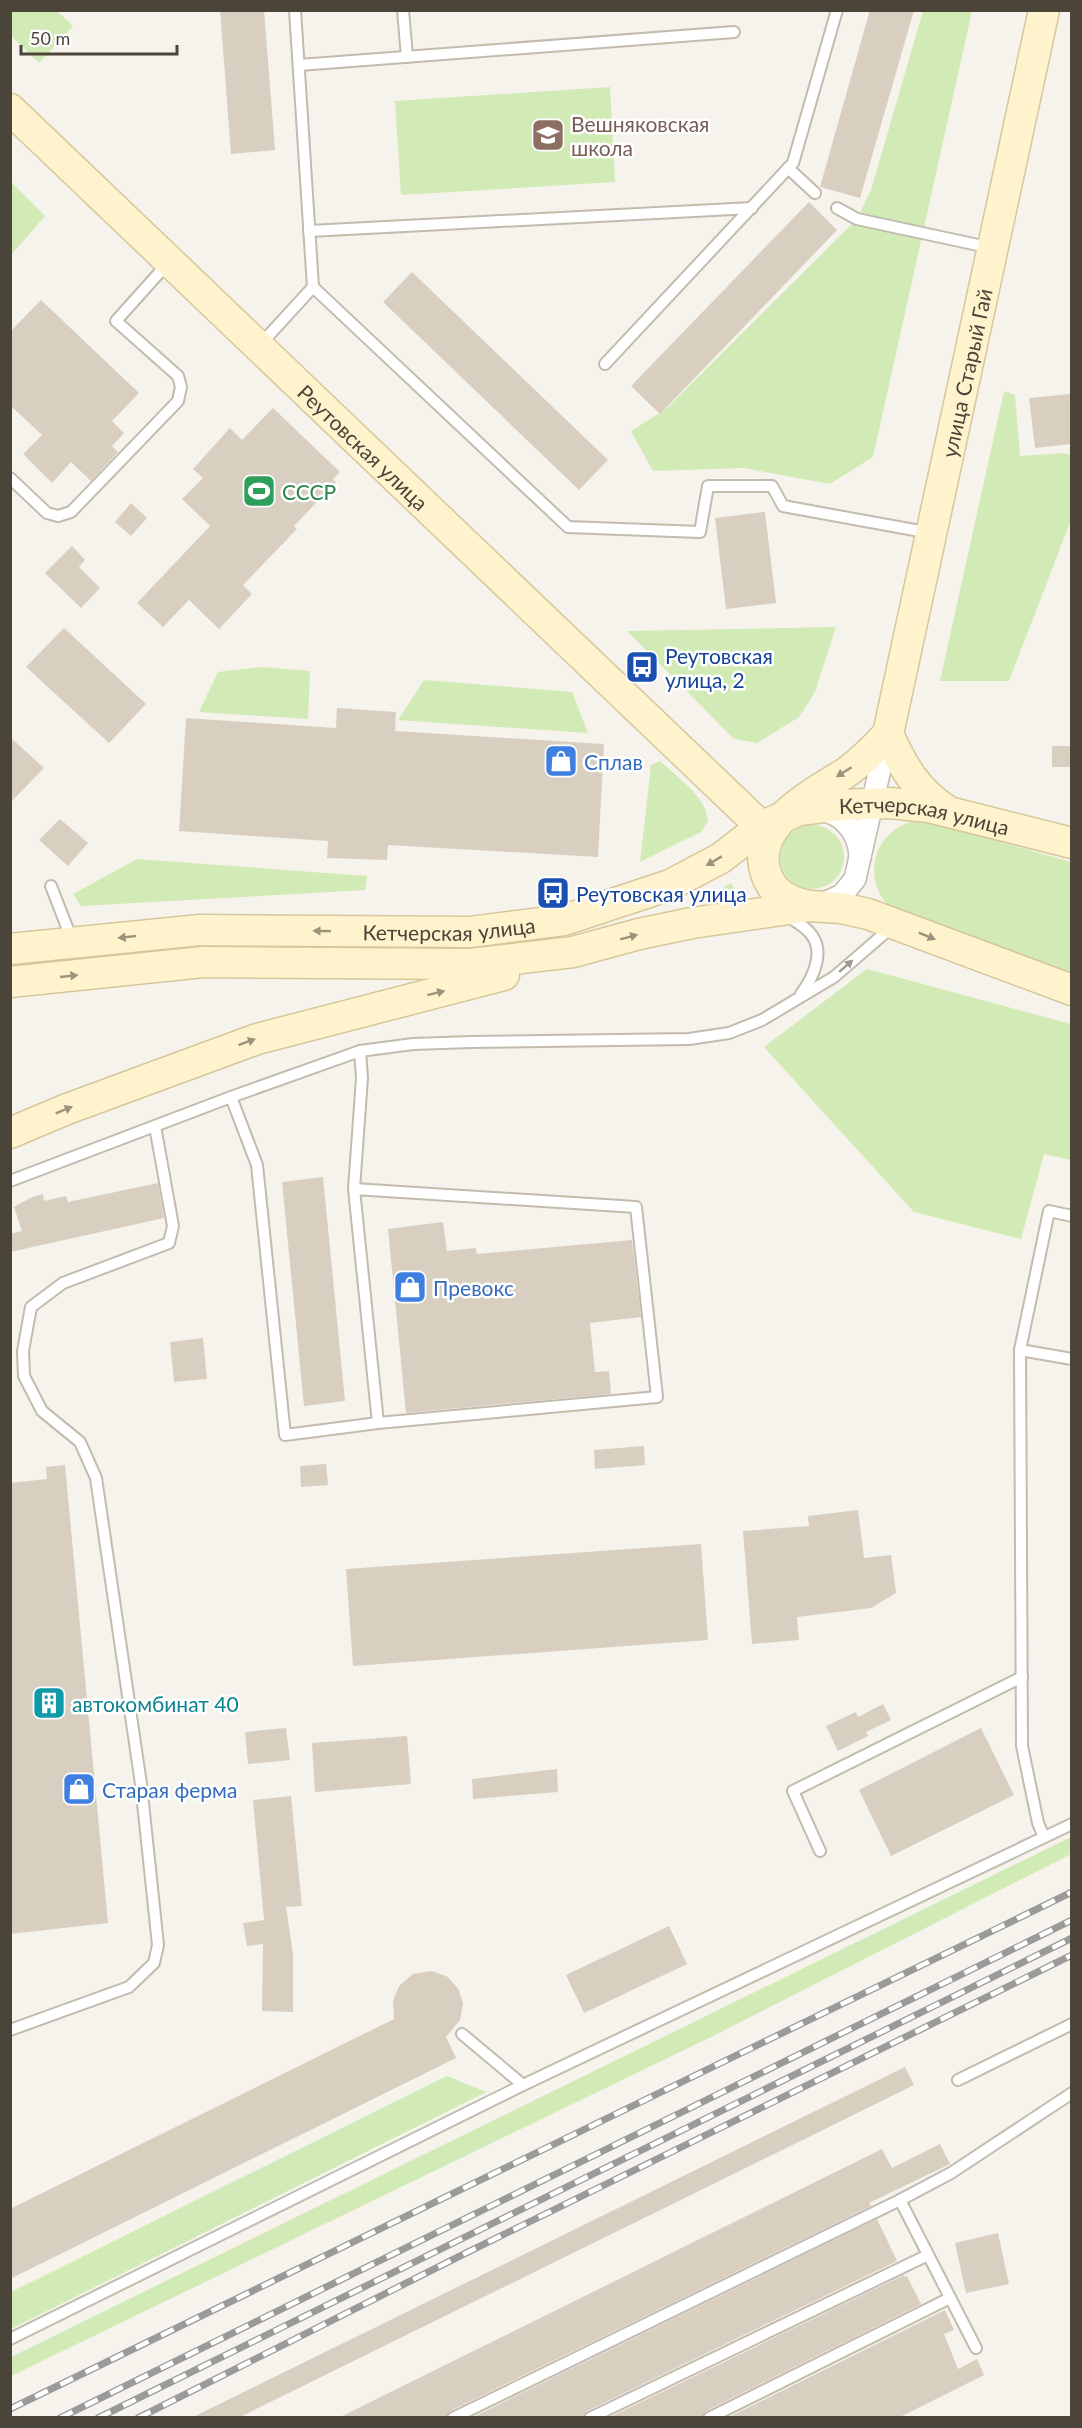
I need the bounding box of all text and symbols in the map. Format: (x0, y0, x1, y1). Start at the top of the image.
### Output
scale bar (21, 18, 177, 56)
text: 50 m (30, 27, 70, 49)
place label: Вешняковская школа (571, 111, 709, 160)
school or university icon: Вешняковская школа (530, 117, 566, 153)
street label: улица Старый Гай (935, 286, 996, 460)
street label: Реутовская улица (293, 379, 434, 515)
sports icon: СССР (241, 473, 277, 509)
place label: СССР (282, 479, 336, 504)
place label: Реутовская улица, 2 (665, 643, 773, 692)
bus stop icon: Реутовская улица, 2 (624, 649, 660, 685)
shop icon: Сплав (543, 743, 579, 779)
place label: Сплав (584, 749, 643, 774)
one-way arrow (836, 767, 852, 778)
street label: Кетчерская улица (838, 790, 1012, 839)
one-way arrow (706, 856, 722, 867)
bus stop icon: Реутовская улица (535, 875, 571, 911)
place label: Реутовская улица (576, 881, 747, 906)
street label: Кетчерская улица (362, 911, 537, 945)
one-way arrow (312, 926, 331, 936)
one-way arrow (620, 931, 638, 941)
one-way arrow (118, 932, 137, 942)
one-way arrow (918, 932, 936, 941)
one-way arrow (838, 960, 854, 973)
one-way arrow (59, 971, 78, 981)
one-way arrow (426, 987, 445, 997)
one-way arrow (238, 1037, 256, 1047)
one-way arrow (56, 1105, 74, 1115)
shop icon: Превокс (392, 1269, 428, 1305)
place label: Превокс (433, 1275, 514, 1300)
building icon: автокомбинат 40 (31, 1685, 67, 1721)
place label: автокомбинат 40 (72, 1691, 239, 1716)
shop icon: Старая ферма (61, 1771, 97, 1807)
place label: Старая ферма (102, 1777, 237, 1802)

